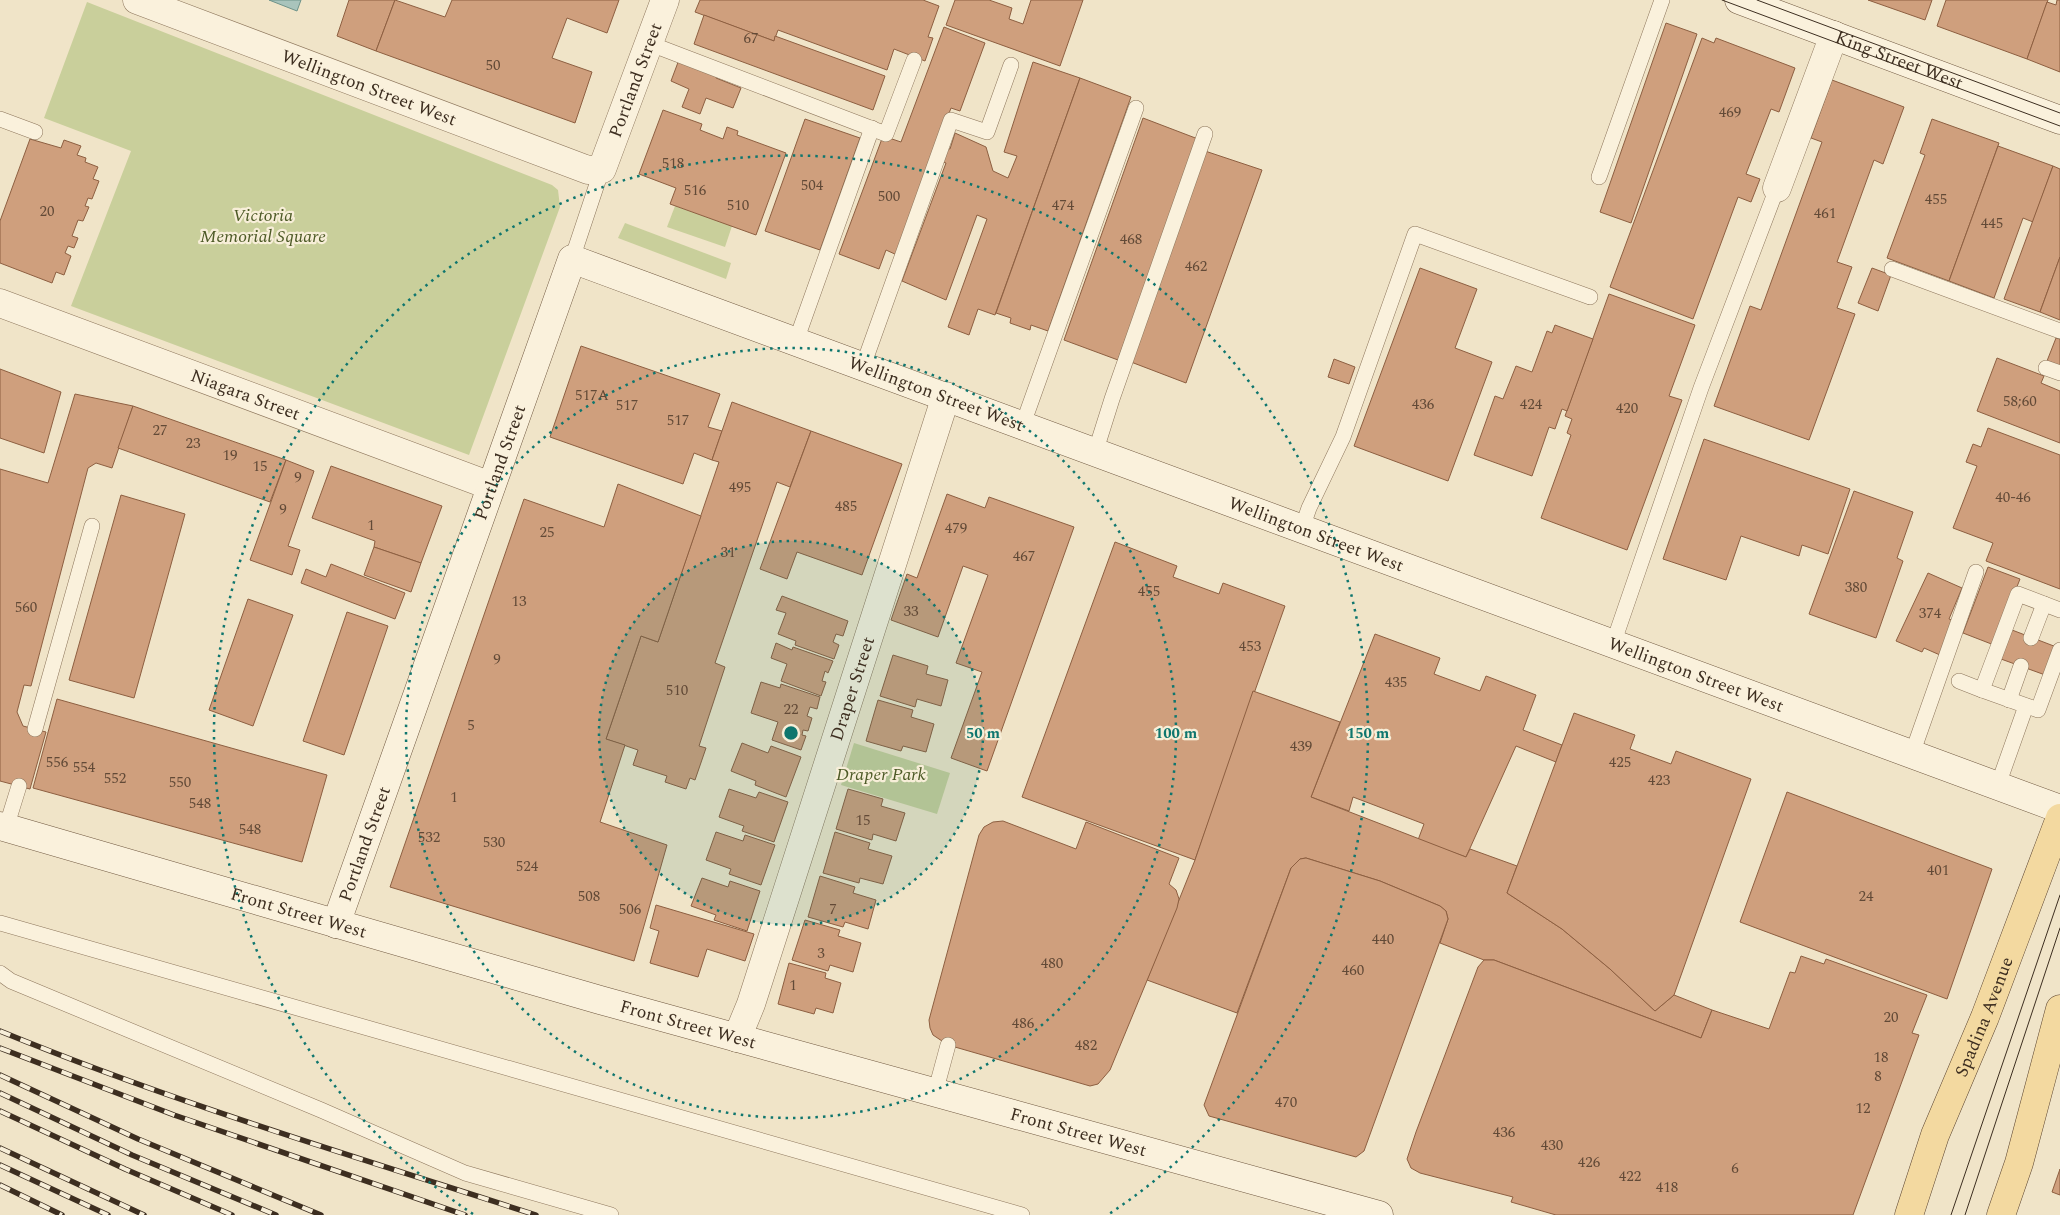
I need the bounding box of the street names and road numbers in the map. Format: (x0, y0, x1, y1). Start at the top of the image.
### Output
street label: Portland Street (601, 19, 669, 141)
street label: King Street West (1831, 24, 1967, 96)
street label: Wellington Street West (278, 42, 461, 133)
street label: Wellington Street West (845, 349, 1028, 438)
street label: Niagara Street (187, 362, 304, 427)
street label: Portland Street (467, 401, 533, 524)
street label: Wellington Street West (1225, 489, 1408, 579)
street label: Wellington Street West (1604, 630, 1788, 719)
street label: Draper Street (823, 633, 882, 744)
street label: Portland Street (332, 782, 397, 905)
street label: Front Street West (227, 880, 370, 945)
street label: Spadina Avenue (1948, 953, 2020, 1081)
street label: Front Street West (617, 993, 759, 1056)
street label: Front Street West (1007, 1100, 1150, 1164)

